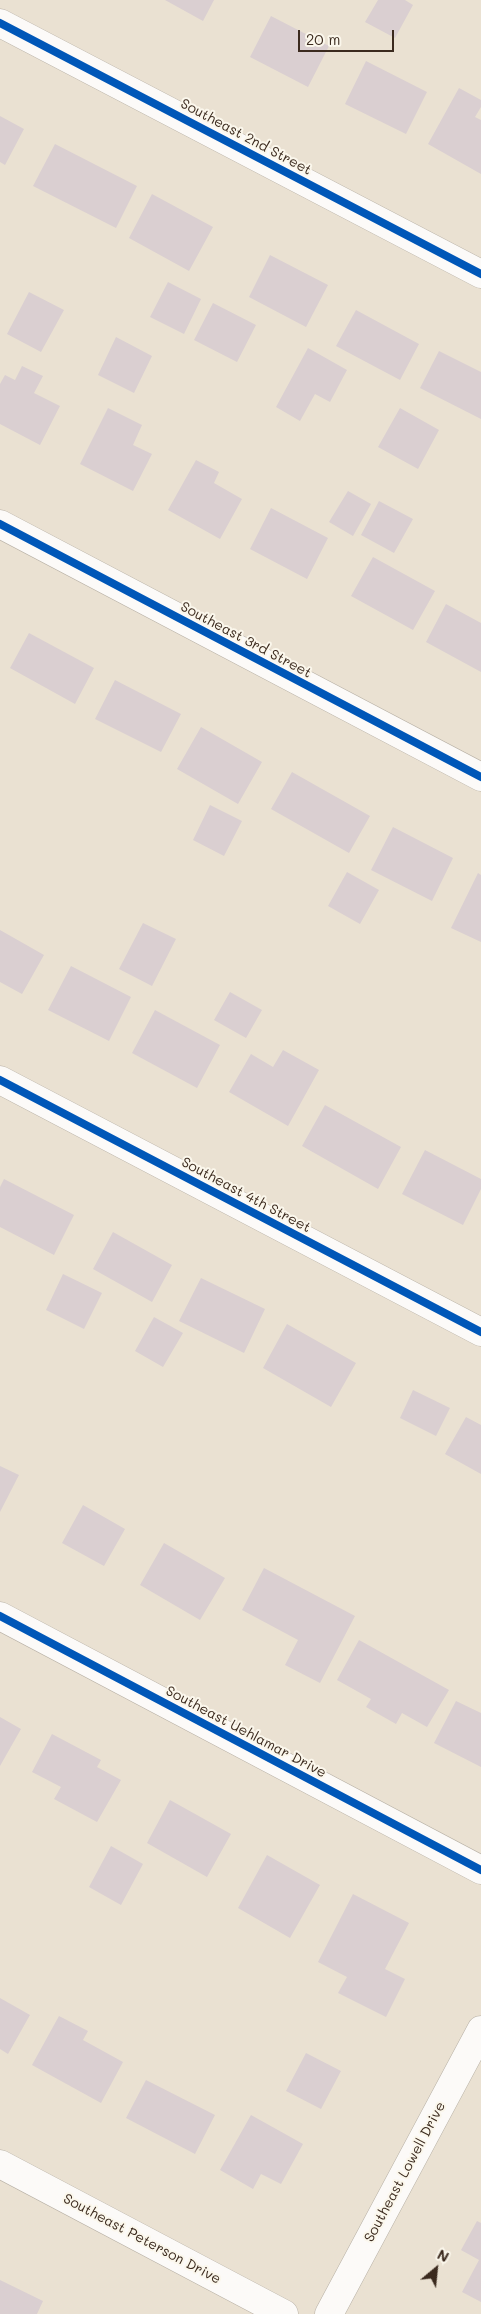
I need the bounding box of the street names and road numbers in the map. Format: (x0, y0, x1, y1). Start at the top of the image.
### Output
street label: Southeast 2nd Street (178, 95, 314, 179)
street label: Southeast 3rd Street (178, 598, 314, 682)
street label: Southeast 4th Street (178, 1154, 314, 1236)
street label: Southeast Uehlamar Drive (163, 1683, 329, 1781)
street label: Southeast Lowell Drive (361, 2099, 449, 2245)
street label: Southeast Peterson Drive (60, 2190, 224, 2288)

